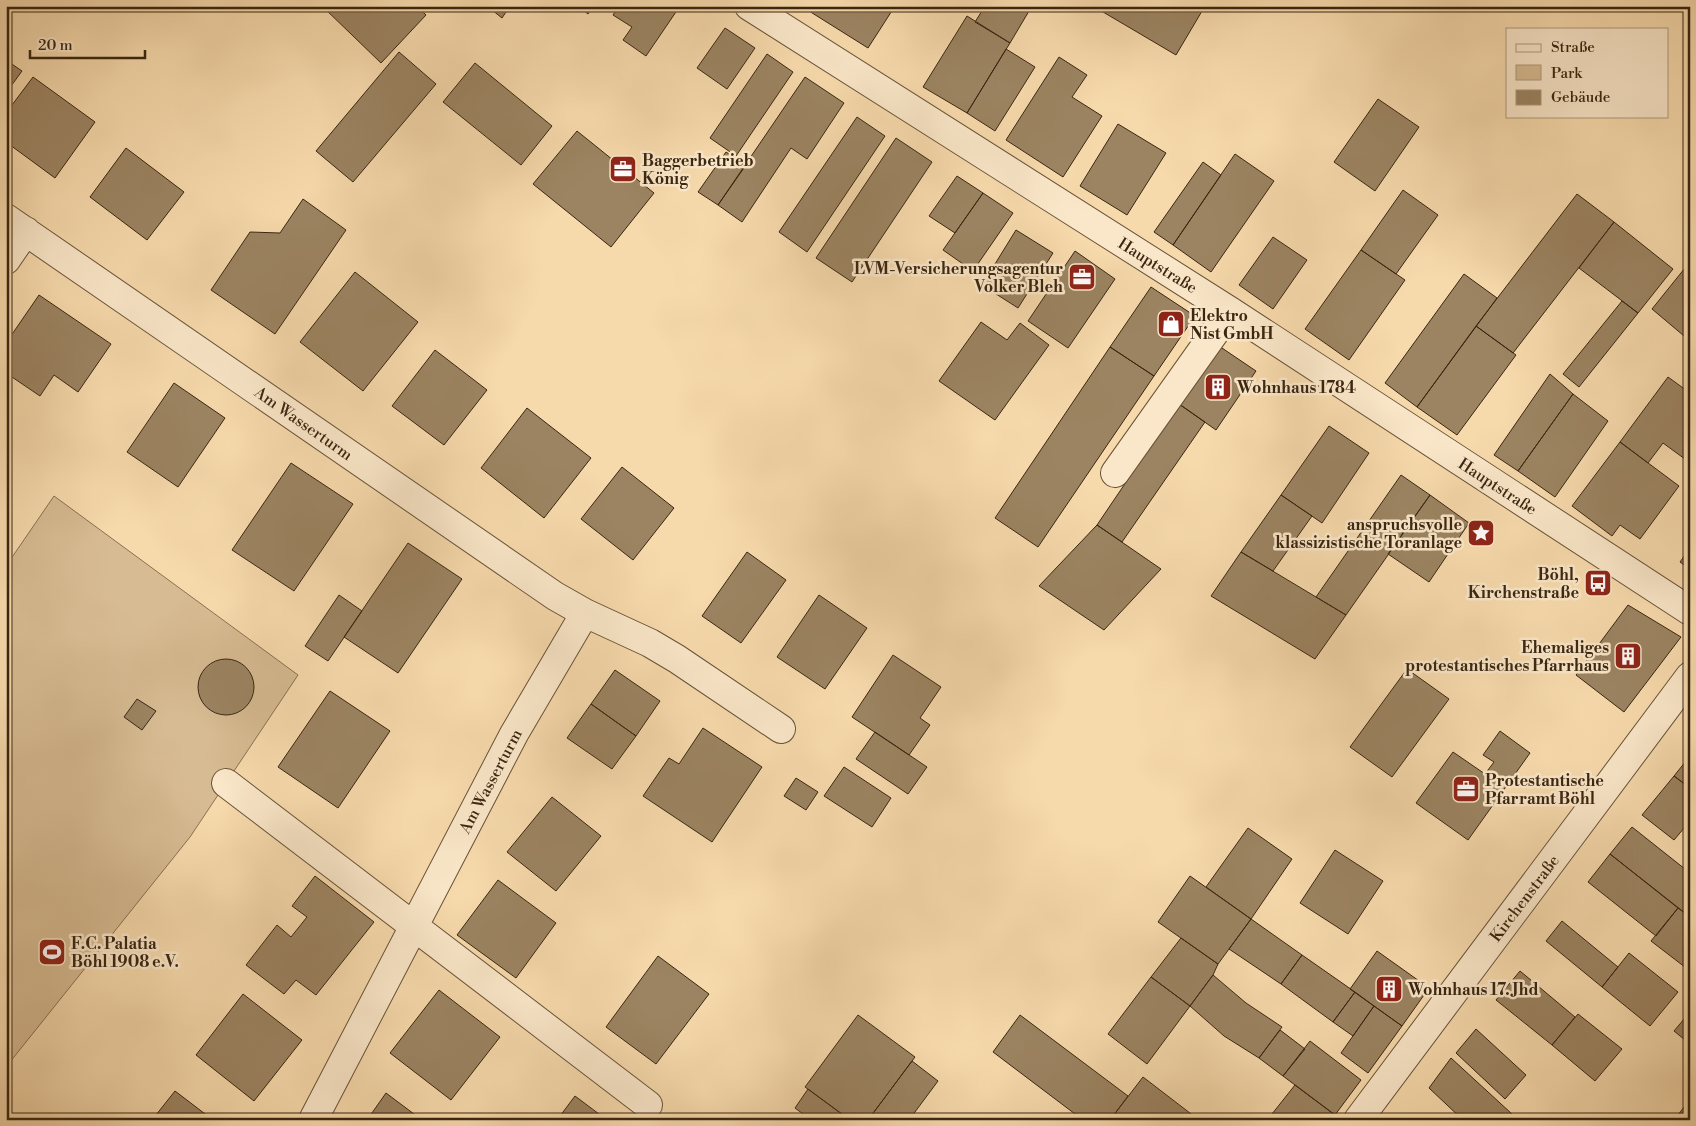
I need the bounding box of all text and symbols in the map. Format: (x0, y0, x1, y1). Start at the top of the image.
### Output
scale bar (30, 28, 145, 60)
legend (1506, 28, 1668, 118)
text: 20 m (38, 36, 73, 55)
text: Straße (1551, 38, 1595, 57)
text: Park (1551, 64, 1583, 83)
text: Gebäude (1551, 88, 1610, 107)
place label: Baggerbetrieb König (642, 151, 754, 189)
office icon: Baggerbetrieb König (608, 154, 638, 184)
street label: Hauptstraße (1114, 234, 1201, 298)
place label: LVM-Versicherungsagentur Volker Bleh (854, 259, 1063, 297)
office icon: LVM-Versicherungsagentur Volker Bleh (1067, 262, 1097, 292)
place label: Elektro Nist GmbH (1190, 306, 1274, 344)
shop icon: Elektro Nist GmbH (1156, 309, 1186, 339)
building icon: Wohnhaus 1784 (1203, 372, 1233, 402)
place label: Wohnhaus 1784 (1236, 378, 1356, 398)
street label: Am Wasserturm (250, 382, 356, 465)
street label: Hauptstraße (1454, 454, 1541, 520)
place label: anspruchsvolle klassizistische Toranlage (1275, 515, 1462, 553)
place icon: anspruchsvolle klassizistische Toranlage (1466, 518, 1496, 548)
place label: Böhl, Kirchenstraße (1468, 565, 1579, 603)
bus stop icon: Böhl, Kirchenstraße (1583, 568, 1613, 598)
place label: Ehemaliges protestantisches Pfarrhaus (1405, 638, 1609, 676)
building icon: Ehemaliges protestantisches Pfarrhaus (1613, 641, 1643, 671)
street label: Am Wasserturm (455, 726, 527, 838)
place label: Protestantische Pfarramt Böhl (1485, 771, 1604, 809)
office icon: Protestantische Pfarramt Böhl (1451, 774, 1481, 804)
street label: Kirchenstraße (1486, 851, 1564, 946)
place label: F.C. Palatia Böhl 1908 e.V. (71, 934, 179, 972)
sports icon: F.C. Palatia Böhl 1908 e.V. (37, 937, 67, 967)
building icon: Wohnhaus 17. Jhd (1374, 974, 1404, 1004)
place label: Wohnhaus 17. Jhd (1407, 980, 1538, 1000)

